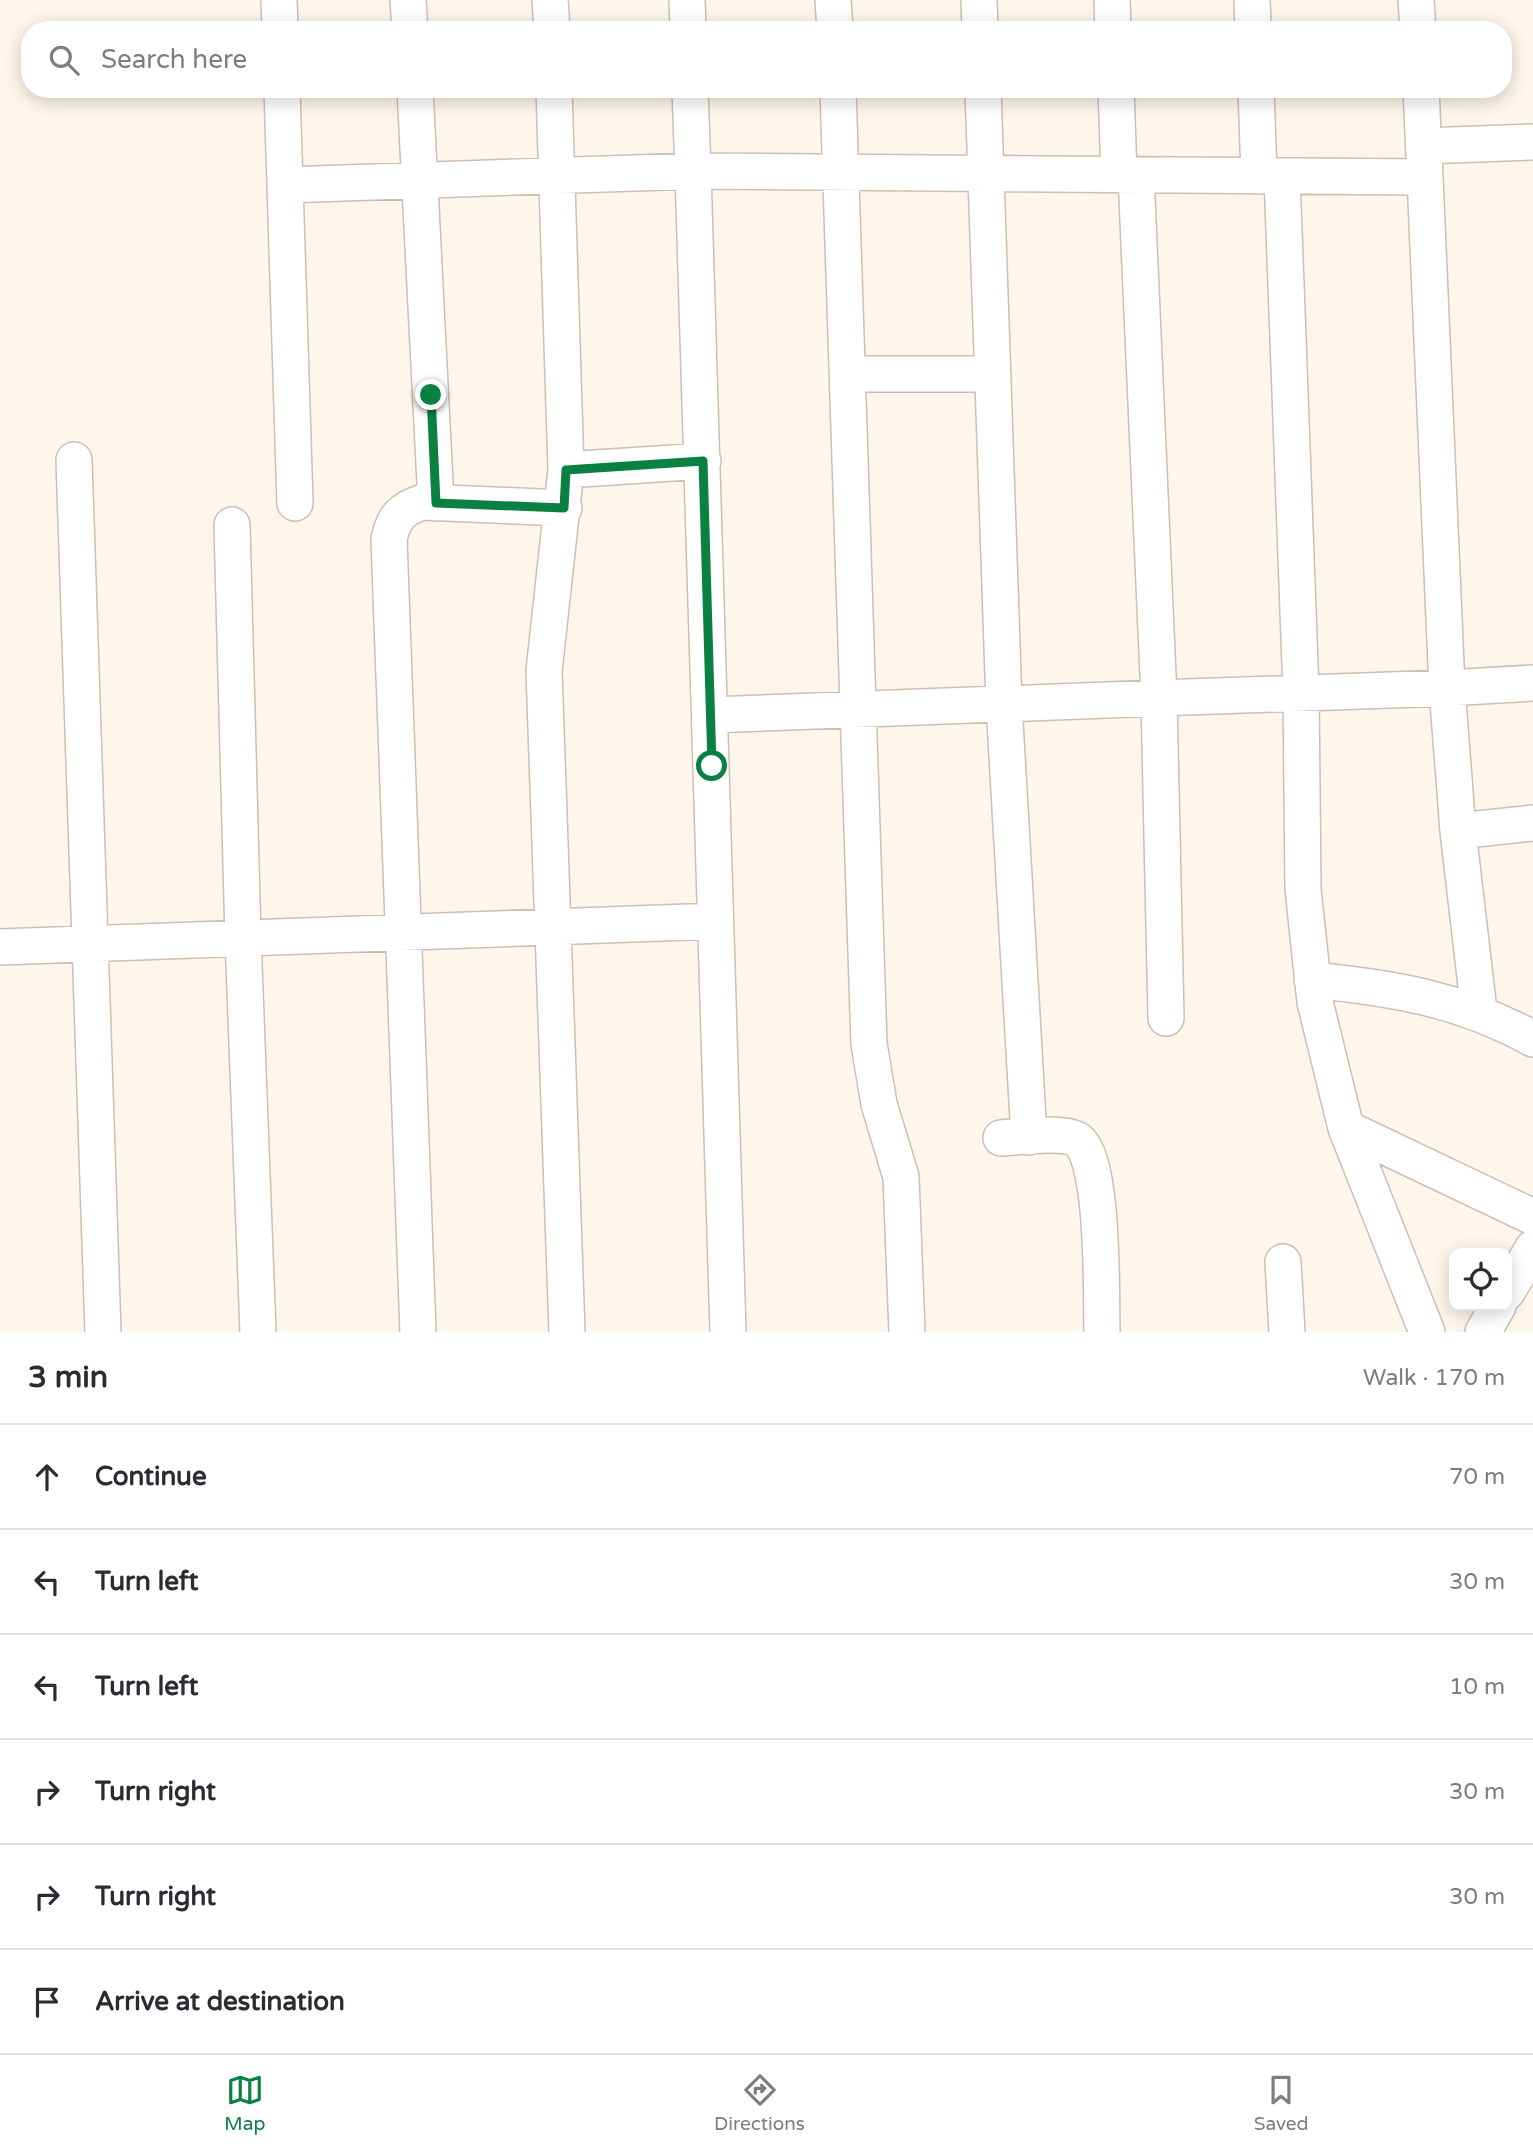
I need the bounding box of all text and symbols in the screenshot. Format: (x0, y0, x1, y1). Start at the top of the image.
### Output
search box (21, 21, 1512, 98)
icon: search (45, 41, 83, 79)
text: Search here (101, 44, 247, 75)
route end (415, 379, 446, 410)
route start (696, 750, 727, 781)
map controls (1449, 1248, 1512, 1311)
button: locate (1449, 1248, 1512, 1311)
text: 3 min (28, 1359, 108, 1396)
text: Walk · 170 m (1363, 1364, 1505, 1392)
icon: ahead (28, 1458, 66, 1496)
text: Continue (95, 1461, 207, 1492)
text: 70 m (1449, 1463, 1505, 1491)
icon: left (28, 1563, 66, 1601)
text: Turn left (95, 1566, 198, 1597)
text: 30 m (1449, 1568, 1505, 1596)
icon: left (28, 1668, 66, 1706)
text: Turn left (95, 1671, 198, 1702)
text: 10 m (1449, 1673, 1505, 1701)
icon: right (28, 1773, 66, 1811)
text: Turn right (95, 1776, 216, 1807)
text: 30 m (1449, 1778, 1505, 1806)
icon: right (28, 1878, 66, 1916)
text: Turn right (95, 1881, 216, 1912)
text: 30 m (1449, 1883, 1505, 1911)
icon: arrive (28, 1983, 66, 2021)
text: Arrive at destination (95, 1986, 345, 2017)
tab: Map (224, 2071, 265, 2135)
tab: Directions (714, 2071, 805, 2135)
tab: Saved (1254, 2071, 1309, 2135)

